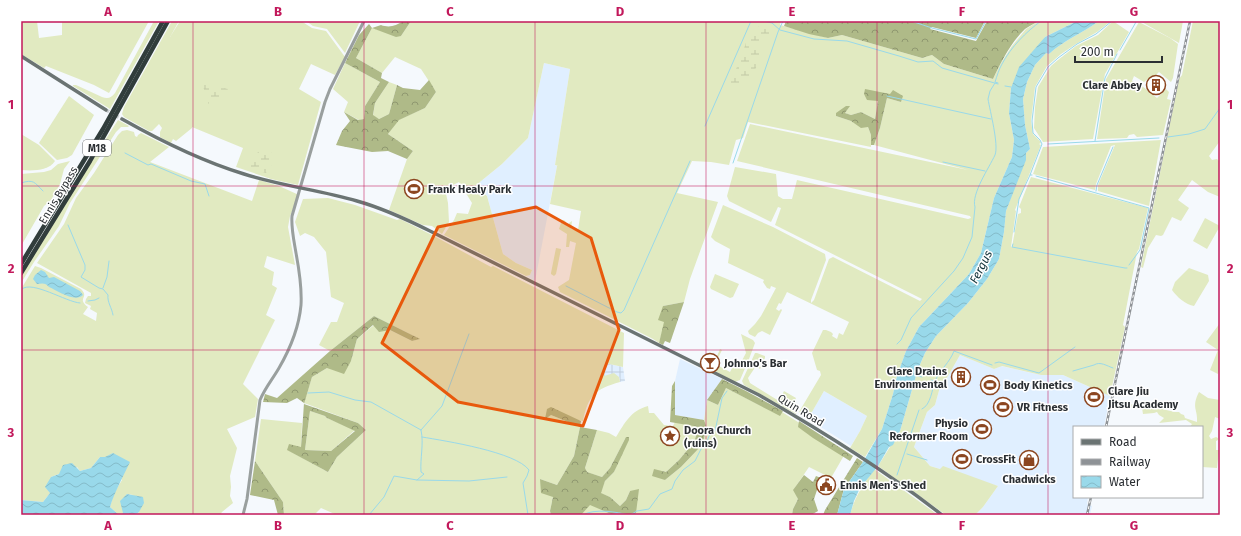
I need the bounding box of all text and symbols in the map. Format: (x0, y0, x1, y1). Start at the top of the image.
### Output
text: A (103, 4, 112, 19)
text: B (274, 4, 282, 19)
text: C (446, 4, 454, 19)
text: D (616, 4, 625, 19)
text: E (789, 4, 796, 19)
text: F (959, 4, 966, 19)
text: G (1130, 4, 1138, 19)
scale bar (1075, 38, 1162, 64)
text: 200 m (1081, 45, 1114, 59)
building icon: Clare Abbey (1145, 74, 1167, 96)
place label: Clare Abbey (1082, 79, 1142, 92)
text: 1 (8, 97, 14, 112)
text: 1 (1227, 97, 1233, 112)
road number: M18 (83, 140, 111, 156)
street label: Ennis Bypass (36, 164, 81, 226)
sports icon: Frank Healy Park (403, 178, 425, 200)
place label: Frank Healy Park (428, 183, 512, 196)
water label: Fergus (967, 248, 995, 286)
text: 2 (8, 261, 15, 276)
text: 2 (1227, 261, 1234, 276)
bar icon: Johnno's Bar (699, 352, 721, 374)
place label: Johnno's Bar (723, 357, 788, 370)
place label: Clare Drains Environmental (874, 365, 948, 391)
building icon: Clare Drains Environmental (950, 366, 972, 388)
sports icon: Body Kinetics (979, 374, 1001, 396)
place label: Body Kinetics (1004, 379, 1073, 392)
place label: Clare Jiu Jitsu Academy (1107, 385, 1179, 411)
sports icon: Clare Jiu Jitsu Academy (1083, 386, 1105, 408)
street label: Quin Road (775, 392, 826, 429)
sports icon: VR Fitness (992, 396, 1014, 418)
place label: VR Fitness (1016, 401, 1069, 414)
place label: Physio Reformer Room (890, 417, 969, 443)
sports icon: Physio Reformer Room (971, 418, 993, 440)
place label: Doora Church (ruins) (684, 424, 751, 450)
text: 3 (7, 425, 15, 440)
place icon: Doora Church (ruins) (659, 425, 681, 447)
text: 3 (1226, 425, 1234, 440)
legend (1073, 426, 1203, 498)
text: Road (1109, 435, 1137, 449)
sports icon: CrossFit (951, 448, 973, 470)
shop icon: Chadwicks (1018, 449, 1040, 471)
place label: CrossFit (976, 453, 1016, 466)
text: Railway (1109, 455, 1150, 469)
place label: Chadwicks (1002, 473, 1056, 486)
public building icon: Ennis Men's Shed (815, 474, 837, 496)
text: Water (1109, 475, 1141, 489)
place label: Ennis Men's Shed (840, 479, 926, 492)
text: A (103, 518, 112, 533)
text: B (274, 518, 282, 533)
text: C (446, 518, 454, 533)
text: D (616, 518, 625, 533)
text: E (789, 518, 796, 533)
text: F (959, 518, 966, 533)
text: G (1130, 518, 1138, 533)

